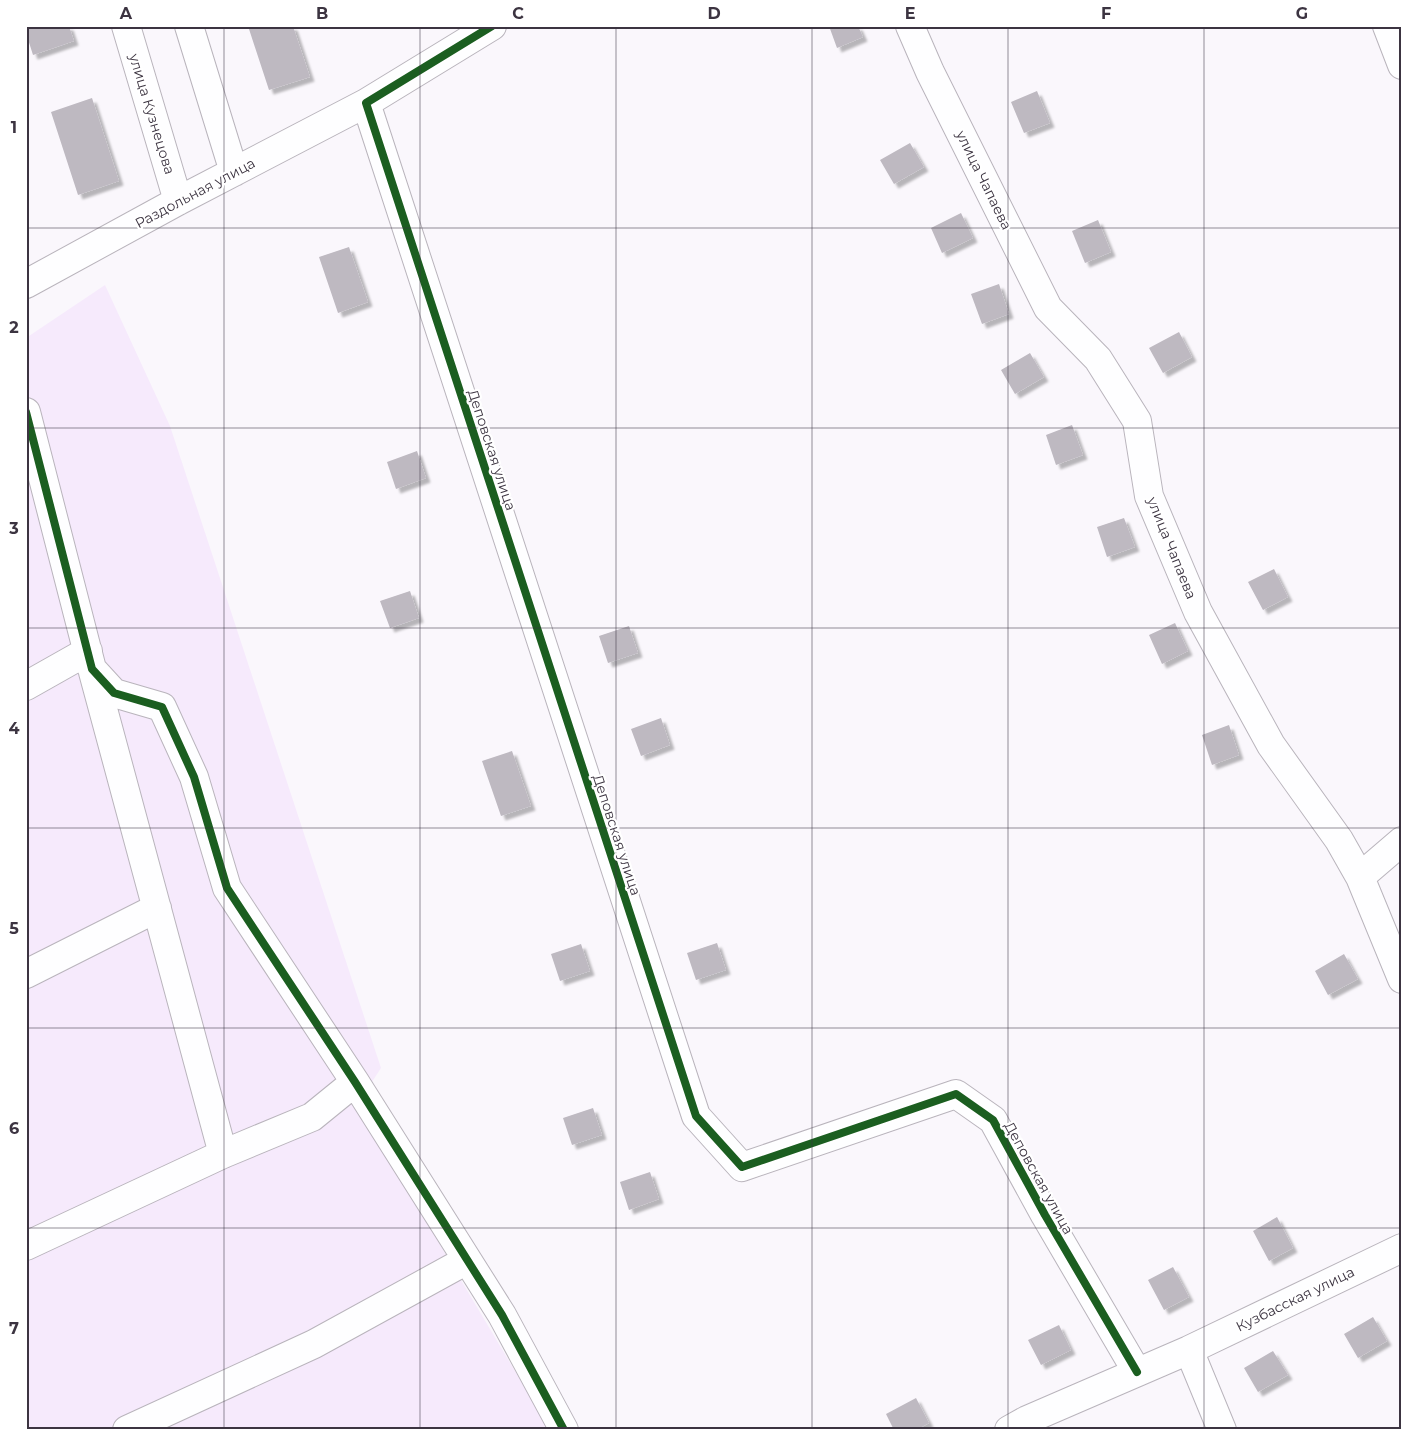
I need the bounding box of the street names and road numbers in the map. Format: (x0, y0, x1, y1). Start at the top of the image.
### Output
street label: улица Кузнецова (125, 50, 179, 177)
street label: улица Чапаева (952, 126, 1016, 233)
street label: Раздольная улица (132, 154, 258, 232)
street label: Деповская улица (464, 387, 520, 513)
street label: улица Чапаева (1143, 493, 1201, 602)
street label: Деповская улица (589, 772, 645, 898)
street label: Деповская улица (1001, 1118, 1077, 1238)
street label: Кузбасская улица (1233, 1262, 1357, 1336)

